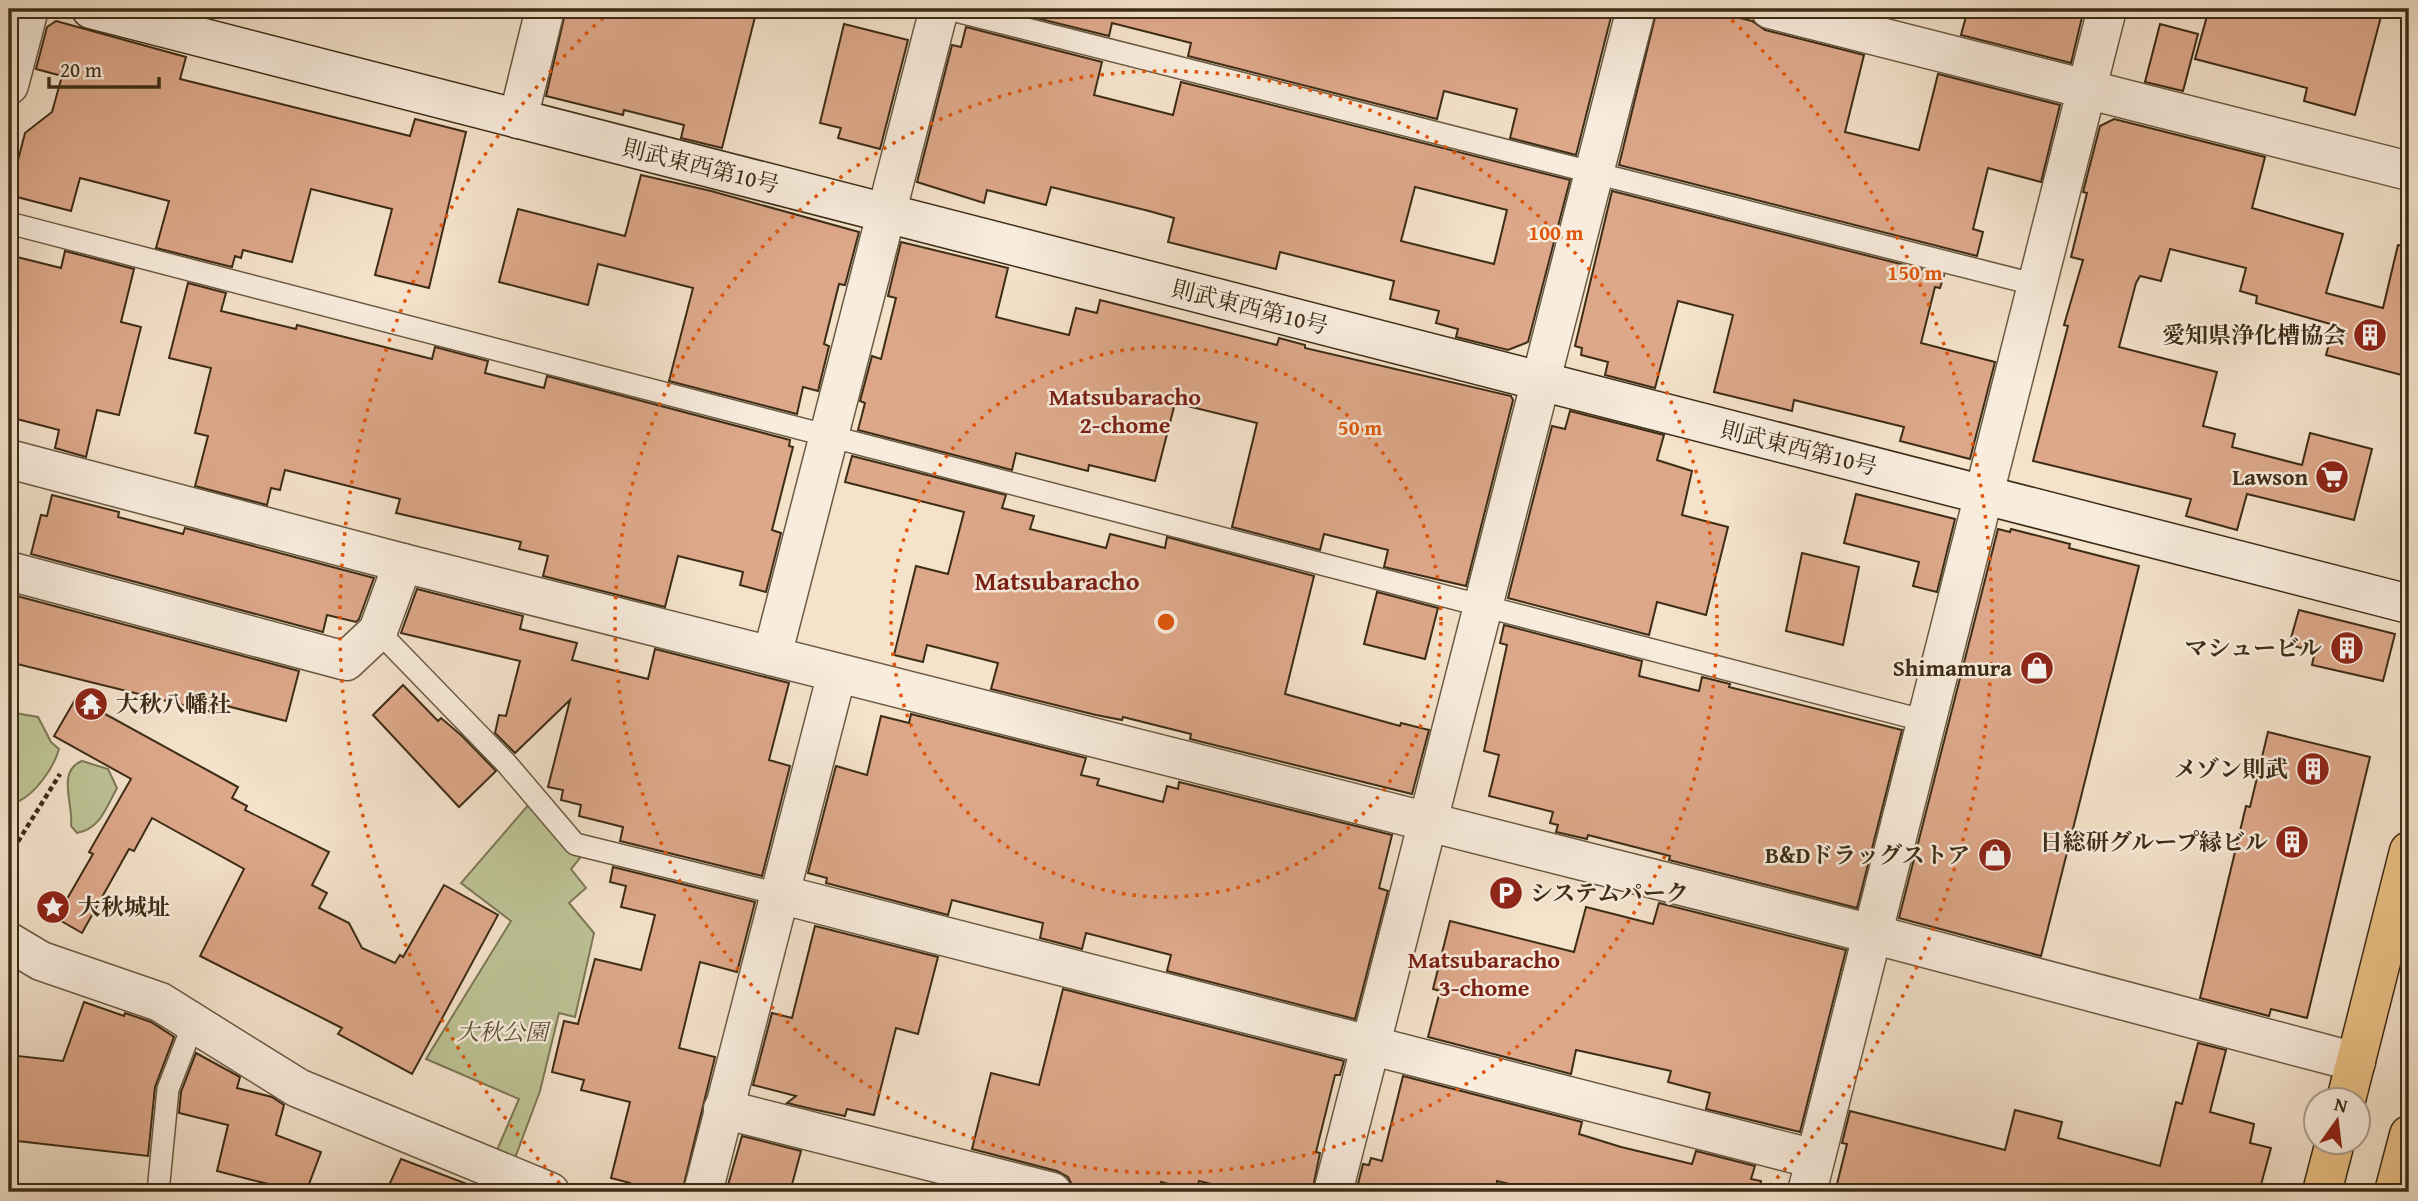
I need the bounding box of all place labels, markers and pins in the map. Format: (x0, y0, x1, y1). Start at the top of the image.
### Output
building icon: 愛知県浄化槽協会 (2351, 316, 2389, 354)
place label: 愛知県浄化槽協会 (2162, 318, 2346, 351)
supermarket icon: Lawson (2313, 458, 2351, 496)
place label: Lawson (2232, 460, 2308, 493)
centre of rings (1154, 610, 1178, 634)
building icon: マシュービル (2328, 629, 2366, 667)
place label: マシュービル (2184, 631, 2322, 664)
shop icon: Shimamura (2018, 649, 2056, 687)
place label: Shimamura (1893, 651, 2012, 684)
temple icon: 大秋八幡社 (72, 685, 110, 723)
place label: 大秋八幡社 (116, 687, 231, 720)
building icon: メゾン則武 (2294, 750, 2332, 788)
place label: メゾン則武 (2174, 752, 2288, 785)
building icon: 日総研グループ縁ビル (2273, 823, 2311, 861)
place label: 日総研グループ縁ビル (2040, 825, 2268, 858)
shop icon: B&Dドラッグストア (1976, 836, 2014, 874)
place label: B&Dドラッグストア (1765, 838, 1970, 871)
parking icon: システムパーク (1487, 874, 1525, 912)
place label: システムパーク (1530, 876, 1689, 909)
place icon: 大秋城址 (34, 888, 72, 926)
place label: 大秋城址 (78, 890, 170, 923)

